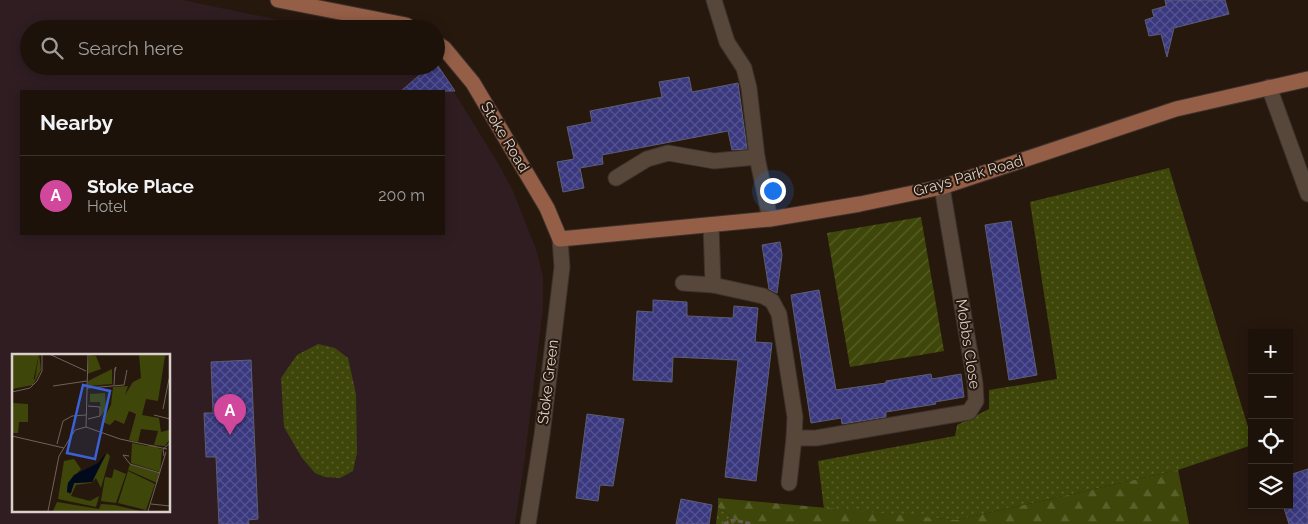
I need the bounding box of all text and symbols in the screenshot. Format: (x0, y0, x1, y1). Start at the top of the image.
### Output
search box (20, 20, 445, 75)
icon: search (38, 34, 66, 62)
text: Search here (78, 37, 184, 59)
street label: Stoke Road (477, 99, 533, 175)
text: Nearby (40, 110, 113, 135)
street label: Grays Park Road (911, 152, 1025, 200)
text: Stoke Place (87, 175, 194, 197)
your location (760, 178, 786, 204)
text: A (51, 186, 61, 205)
text: 200 m (378, 186, 425, 205)
text: Hotel (87, 197, 127, 216)
street label: Mobbs Close (952, 298, 984, 390)
map controls (1248, 329, 1293, 509)
button: + (1248, 329, 1293, 374)
street label: Stoke Green (534, 339, 562, 425)
inset map (12, 354, 170, 512)
button: − (1248, 374, 1293, 419)
pin: A (214, 394, 246, 435)
button: locate (1248, 419, 1293, 464)
button: layers (1248, 464, 1293, 509)

